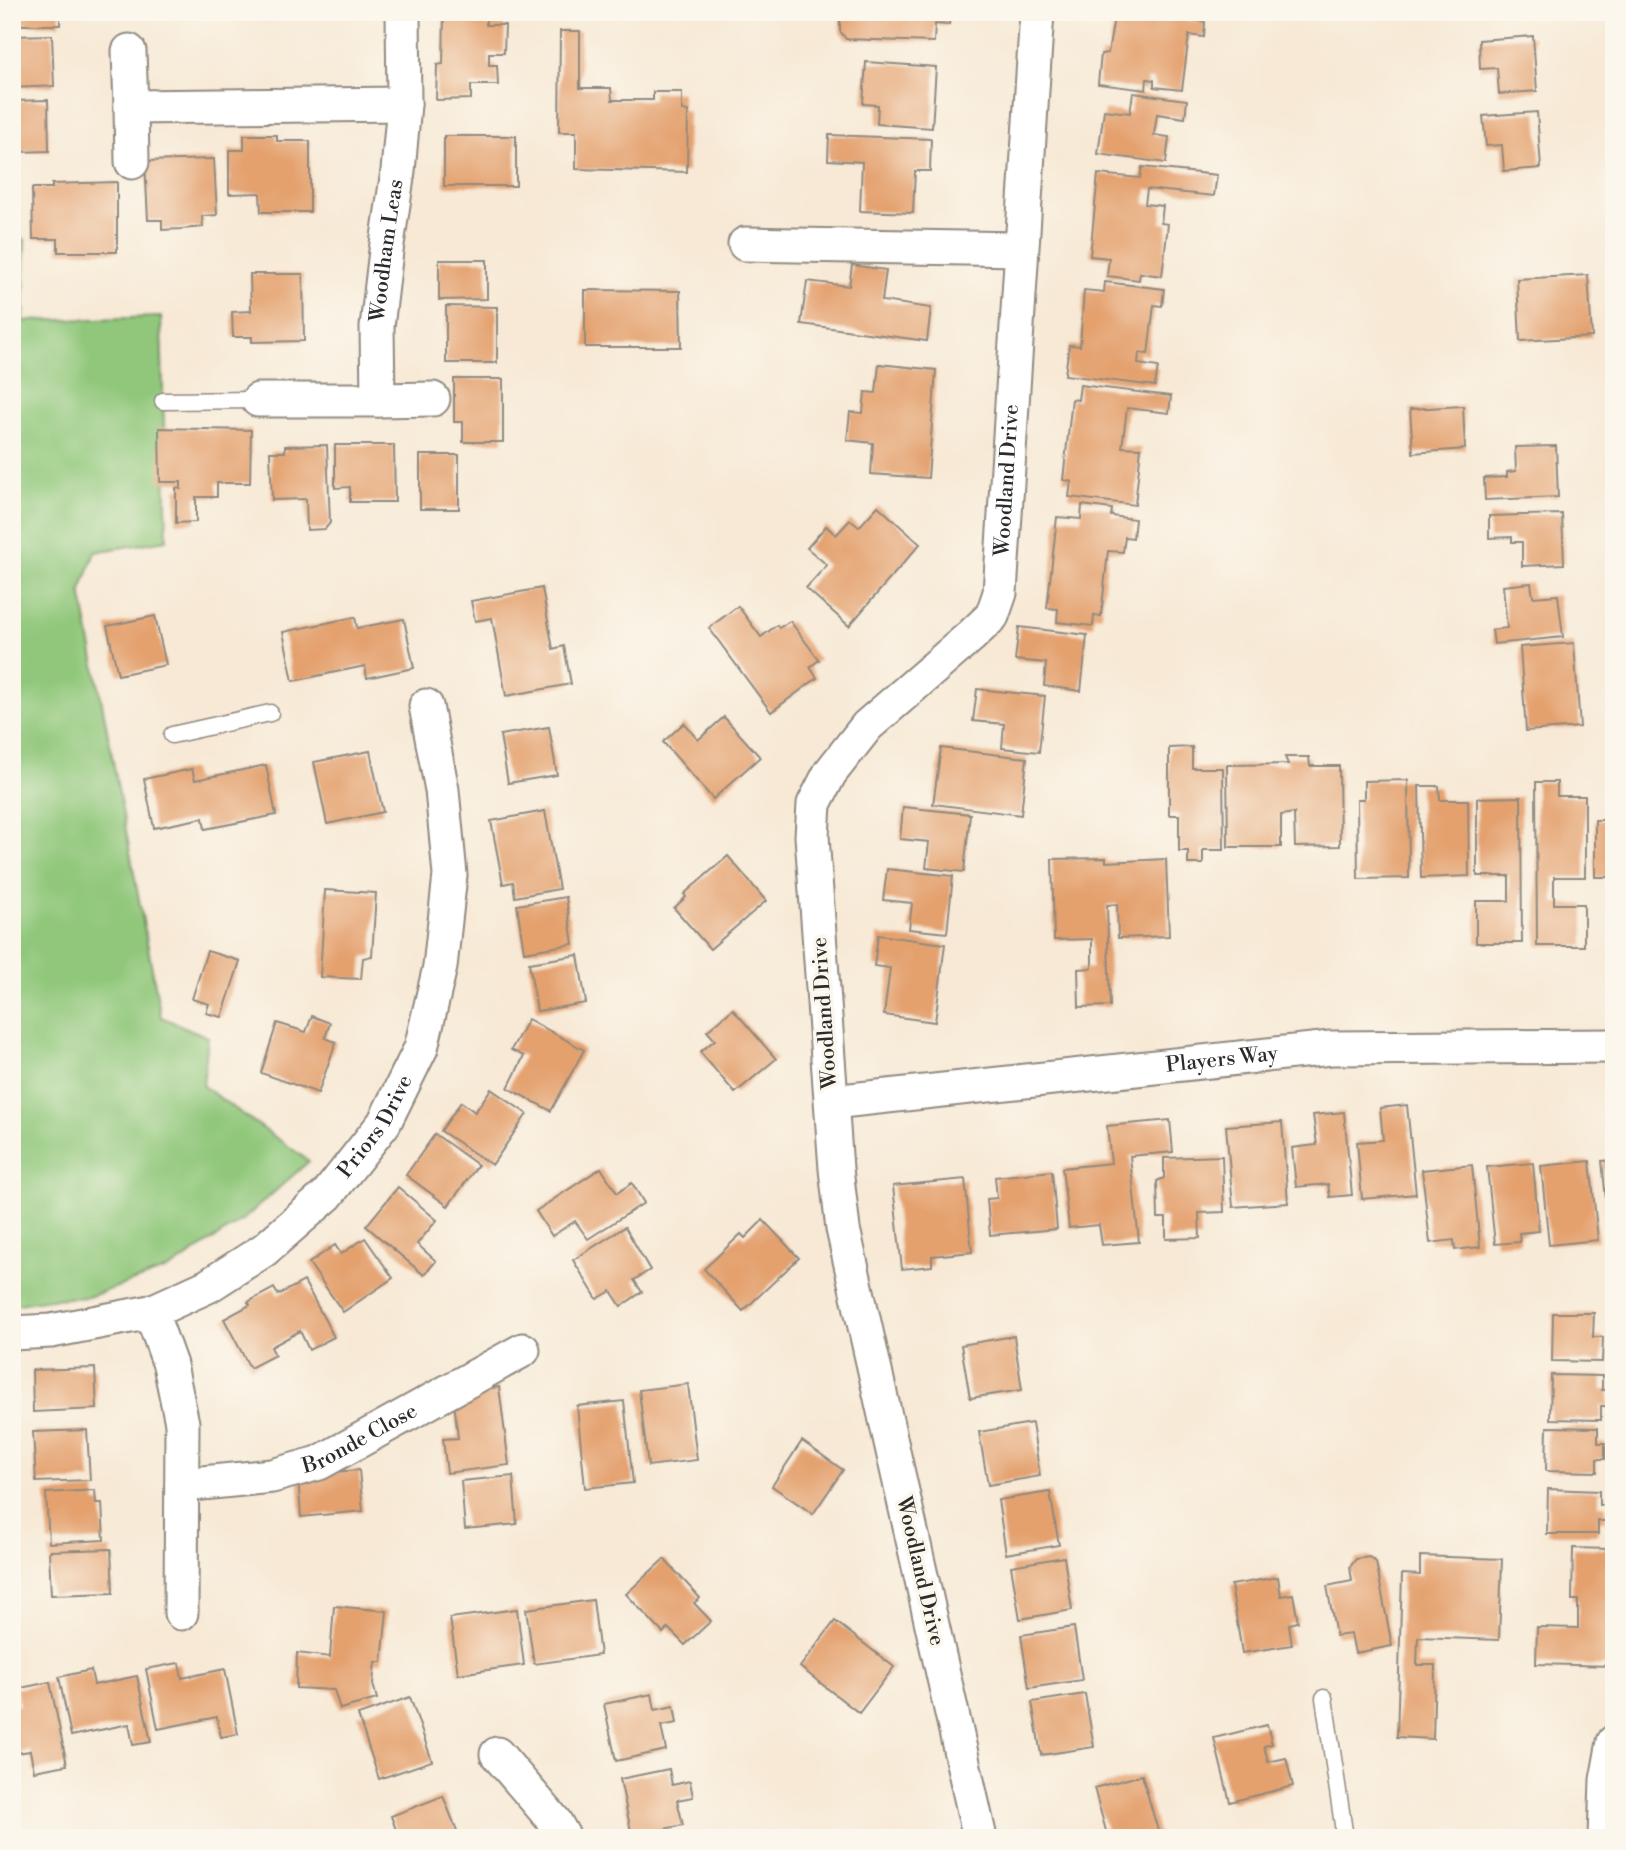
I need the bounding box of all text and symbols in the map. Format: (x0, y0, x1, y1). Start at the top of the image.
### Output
street label: Woodham Leas (365, 178, 410, 324)
street label: Woodland Drive (989, 404, 1025, 558)
street label: Woodland Drive (807, 936, 843, 1091)
street label: Players Way (1164, 1041, 1280, 1079)
street label: Priors Drive (332, 1071, 419, 1184)
street label: Bronde Close (298, 1398, 422, 1480)
street label: Woodland Drive (890, 1493, 950, 1648)

